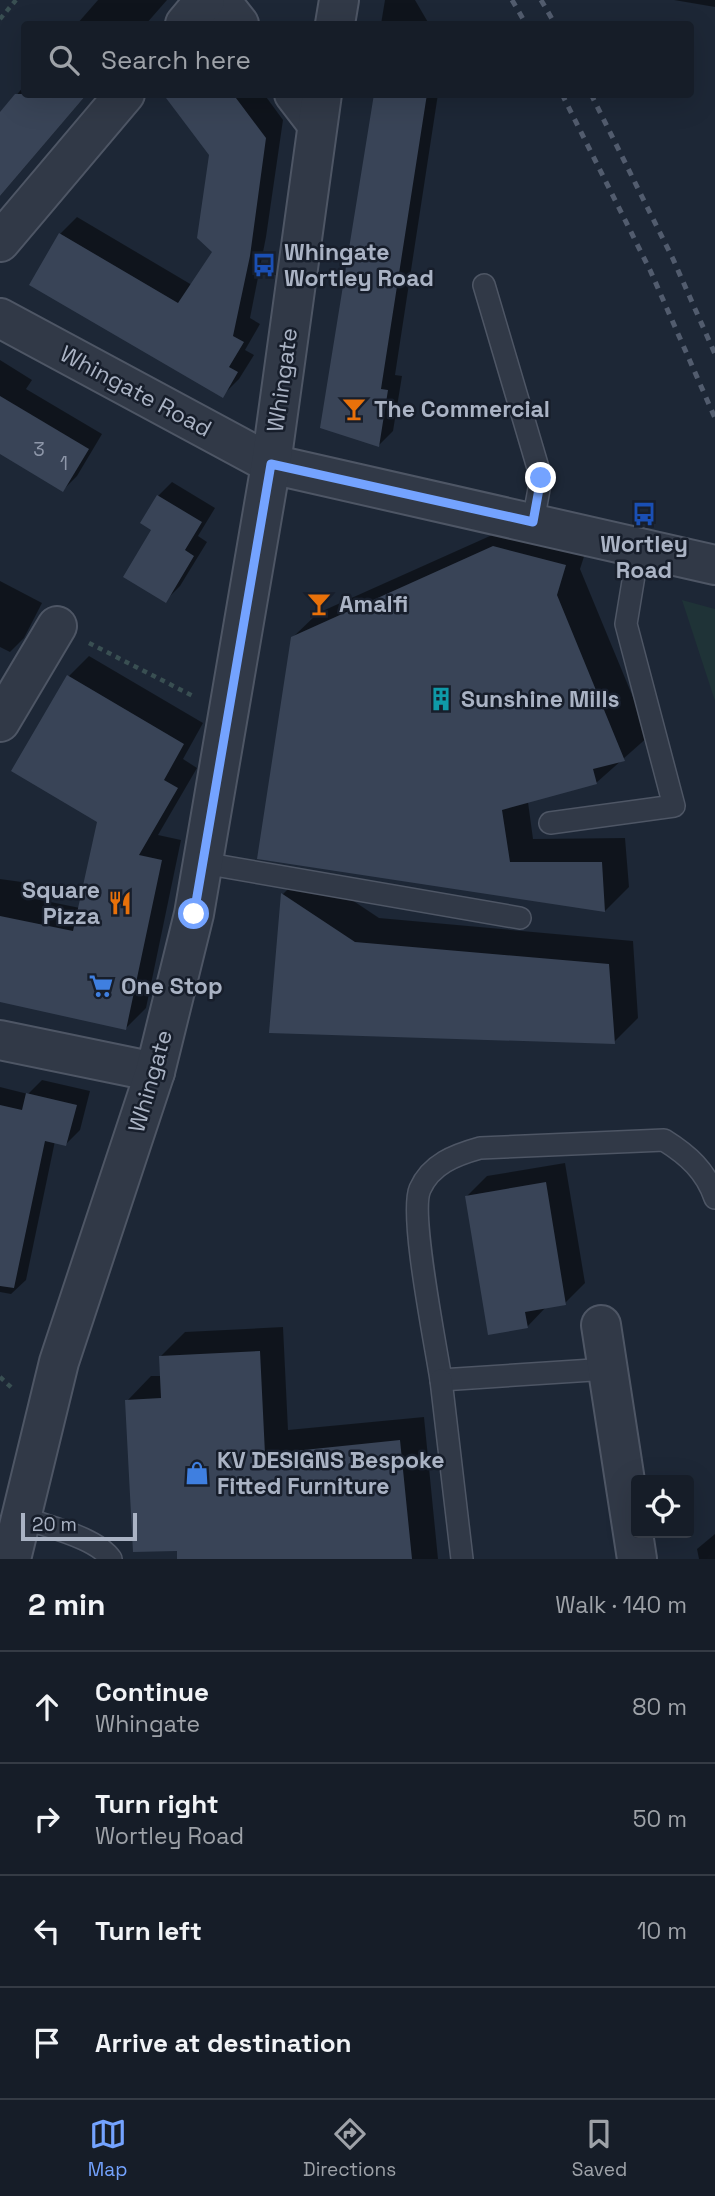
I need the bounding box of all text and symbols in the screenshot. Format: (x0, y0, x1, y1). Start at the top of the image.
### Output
search box (21, 21, 694, 98)
icon: search (45, 41, 83, 79)
text: Search here (101, 43, 251, 77)
place label: Whingate Wortley Road (284, 237, 434, 293)
bus stop icon: Whingate Wortley Road (250, 251, 278, 279)
street label: Whingate (260, 326, 304, 434)
street label: Whingate Road (55, 338, 217, 444)
place label: The Commercial (374, 394, 550, 424)
bar icon: The Commercial (340, 395, 368, 423)
house number: 3 (33, 437, 45, 462)
house number: 1 (60, 451, 68, 476)
route end (525, 462, 556, 493)
bus stop icon: Wortley Road (630, 500, 658, 528)
place label: Wortley Road (600, 529, 688, 585)
place label: Amalfi (339, 589, 408, 619)
bar icon: Amalfi (305, 590, 333, 618)
place label: Sunshine Mills (461, 684, 620, 714)
building icon: Sunshine Mills (427, 685, 455, 713)
place label: Square Pizza (22, 875, 100, 931)
restaurant icon: Square Pizza (106, 889, 134, 917)
route start (178, 898, 209, 929)
place label: One Stop (121, 971, 223, 1001)
supermarket icon: One Stop (87, 972, 115, 1000)
street label: Whingate (121, 1026, 179, 1136)
place label: KV DESIGNS Bespoke Fitted Furniture (217, 1445, 445, 1501)
shop icon: KV DESIGNS Bespoke Fitted Furniture (183, 1459, 211, 1487)
map controls (631, 1475, 694, 1538)
button: locate (631, 1475, 694, 1538)
scale bar (21, 1510, 136, 1542)
text: 20 m (32, 1512, 77, 1537)
text: 2 min (28, 1585, 106, 1624)
text: Walk · 140 m (555, 1590, 687, 1620)
text: Continue (95, 1675, 209, 1709)
icon: ahead (28, 1688, 66, 1726)
text: 80 m (632, 1692, 687, 1722)
text: Whingate (95, 1709, 200, 1739)
text: Turn right (95, 1787, 219, 1821)
icon: right (28, 1800, 66, 1838)
text: 50 m (633, 1804, 687, 1834)
text: Wortley Road (95, 1821, 244, 1851)
icon: left (28, 1912, 66, 1950)
text: Turn left (95, 1914, 202, 1948)
text: 10 m (637, 1916, 687, 1946)
icon: arrive (28, 2024, 66, 2062)
text: Arrive at destination (95, 2026, 352, 2060)
tab: Map (88, 2115, 127, 2182)
tab: Directions (303, 2115, 396, 2182)
tab: Saved (572, 2115, 627, 2182)

